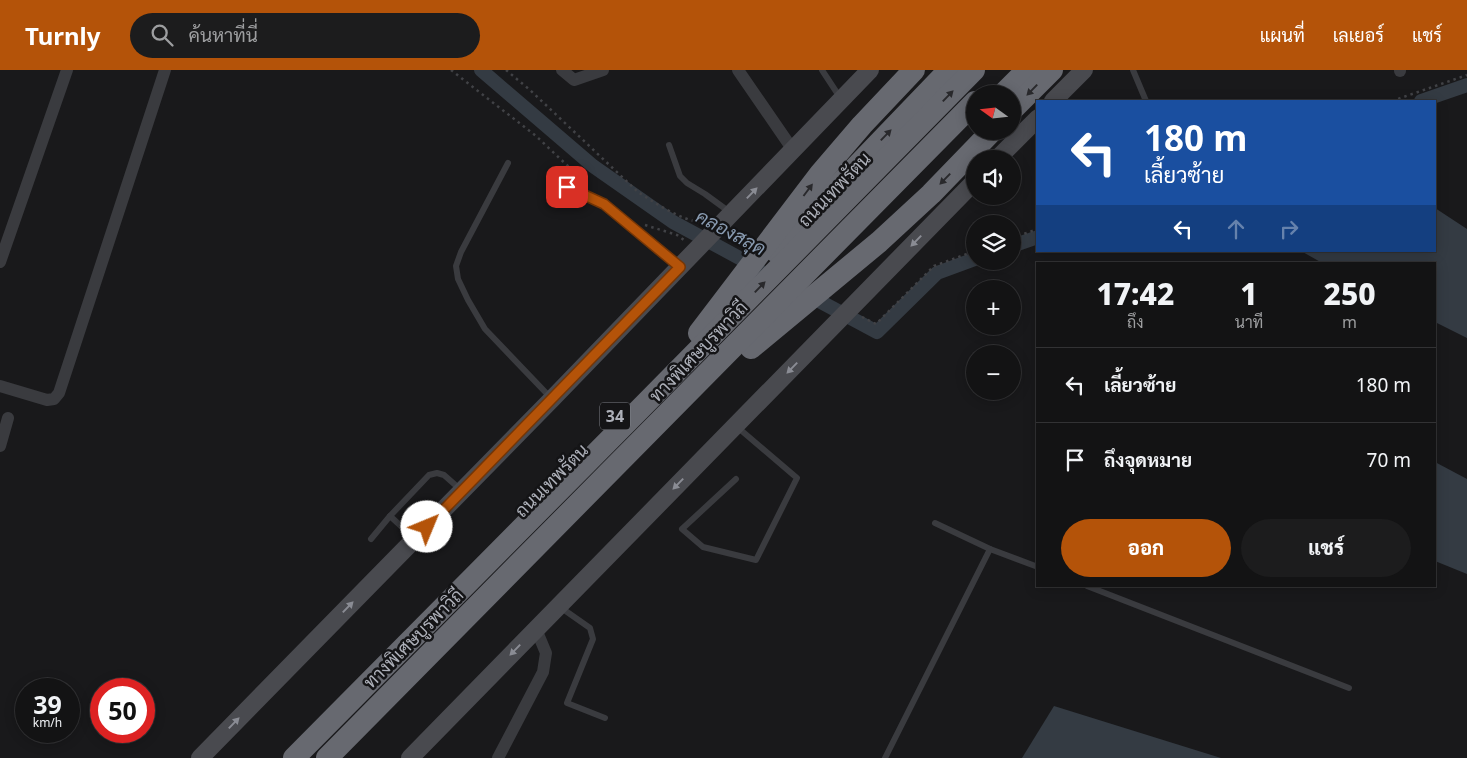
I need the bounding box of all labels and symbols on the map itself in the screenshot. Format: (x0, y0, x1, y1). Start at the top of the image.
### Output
one-way arrow (1026, 84, 1038, 96)
north arrow (966, 85, 1021, 140)
one-way arrow (942, 90, 954, 102)
one-way arrow (880, 129, 892, 141)
street label: ถนนเทพรัตน (792, 147, 876, 231)
pin (546, 166, 588, 208)
one-way arrow (939, 172, 951, 184)
one-way arrow (803, 183, 813, 197)
one-way arrow (746, 187, 758, 199)
water label: คลองสลุด (692, 203, 770, 261)
one-way arrow (910, 235, 922, 247)
one-way arrow (754, 281, 766, 293)
street label: ทางพิเศษบูรพาวิถี (644, 295, 754, 408)
one-way arrow (786, 362, 798, 374)
road number: 34 (600, 402, 630, 430)
street label: ถนนเทพรัตน (509, 438, 593, 522)
one-way arrow (672, 478, 684, 490)
position arrow (400, 500, 452, 552)
street label: ทางพิเศษบูรพาวิถี (358, 583, 470, 695)
one-way arrow (342, 601, 354, 613)
one-way arrow (509, 644, 521, 656)
speed limit sign: 50 (90, 678, 155, 743)
one-way arrow (228, 717, 240, 729)

